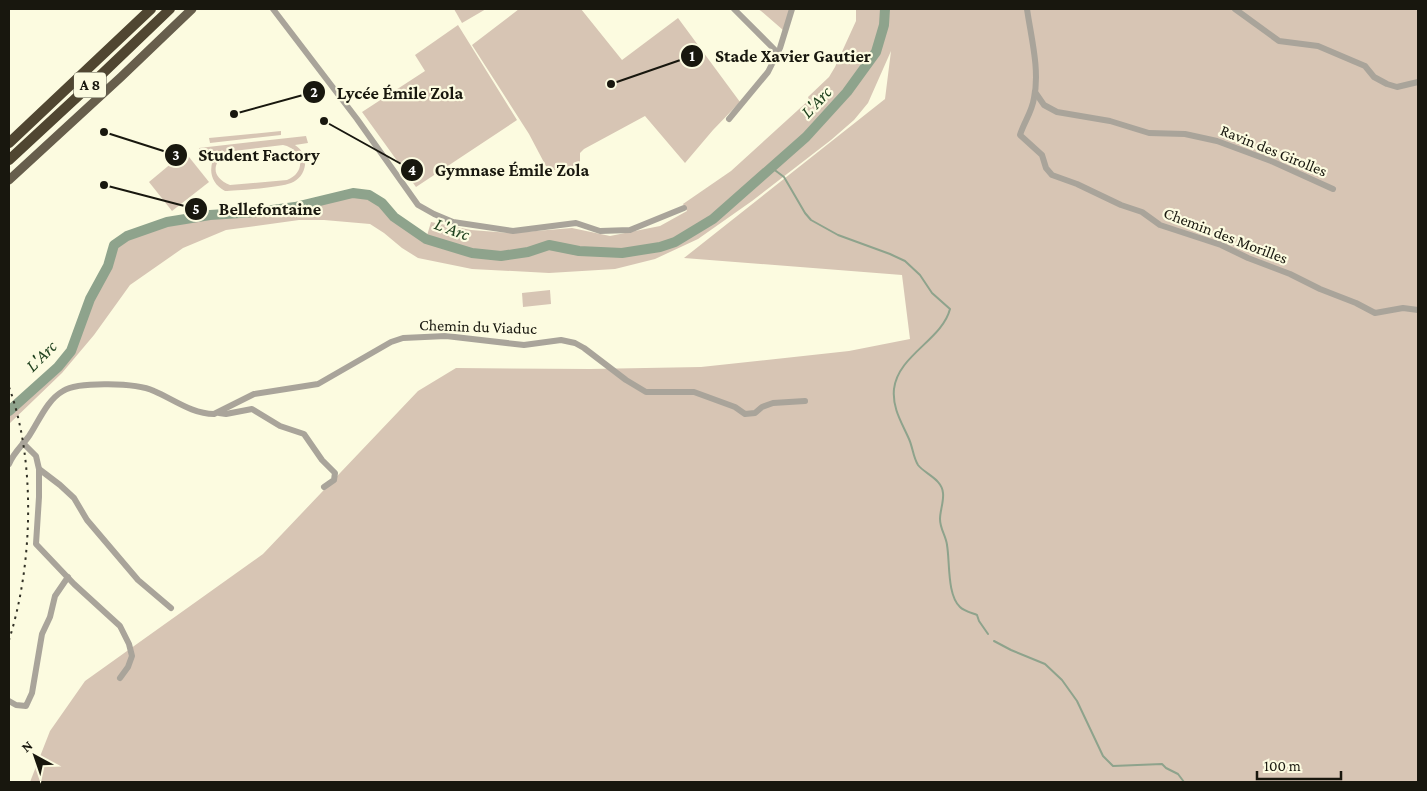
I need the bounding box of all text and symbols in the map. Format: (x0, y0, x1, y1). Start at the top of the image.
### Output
callout: Stade Xavier Gautier (680, 39, 881, 72)
text: Stade Xavier Gautier (715, 46, 871, 66)
text: 1 (689, 48, 695, 64)
road number: A 8 (74, 72, 106, 98)
callout: Lycée Émile Zola (302, 76, 473, 109)
water label: L'Arc (797, 82, 836, 122)
text: Lycée Émile Zola (337, 83, 464, 103)
text: 2 (310, 84, 318, 100)
street label: Ravin des Girolles (1218, 121, 1330, 180)
callout: Student Factory (163, 138, 330, 171)
text: Student Factory (198, 145, 320, 165)
text: 3 (172, 147, 180, 163)
callout: Gymnase Émile Zola (399, 153, 599, 186)
text: Gymnase Émile Zola (435, 160, 589, 180)
text: 4 (408, 162, 416, 178)
callout: Bellefontaine (184, 192, 331, 225)
text: Bellefontaine (219, 199, 321, 219)
text: 5 (192, 201, 200, 217)
street label: Chemin des Morilles (1162, 204, 1290, 267)
water label: L'Arc (432, 214, 473, 245)
street label: Chemin du Viaduc (419, 316, 537, 337)
water label: L'Arc (21, 336, 61, 376)
north arrow (10, 731, 60, 781)
text: N (18, 737, 36, 755)
scale bar (1257, 748, 1341, 780)
text: 100 m (1264, 758, 1301, 774)

